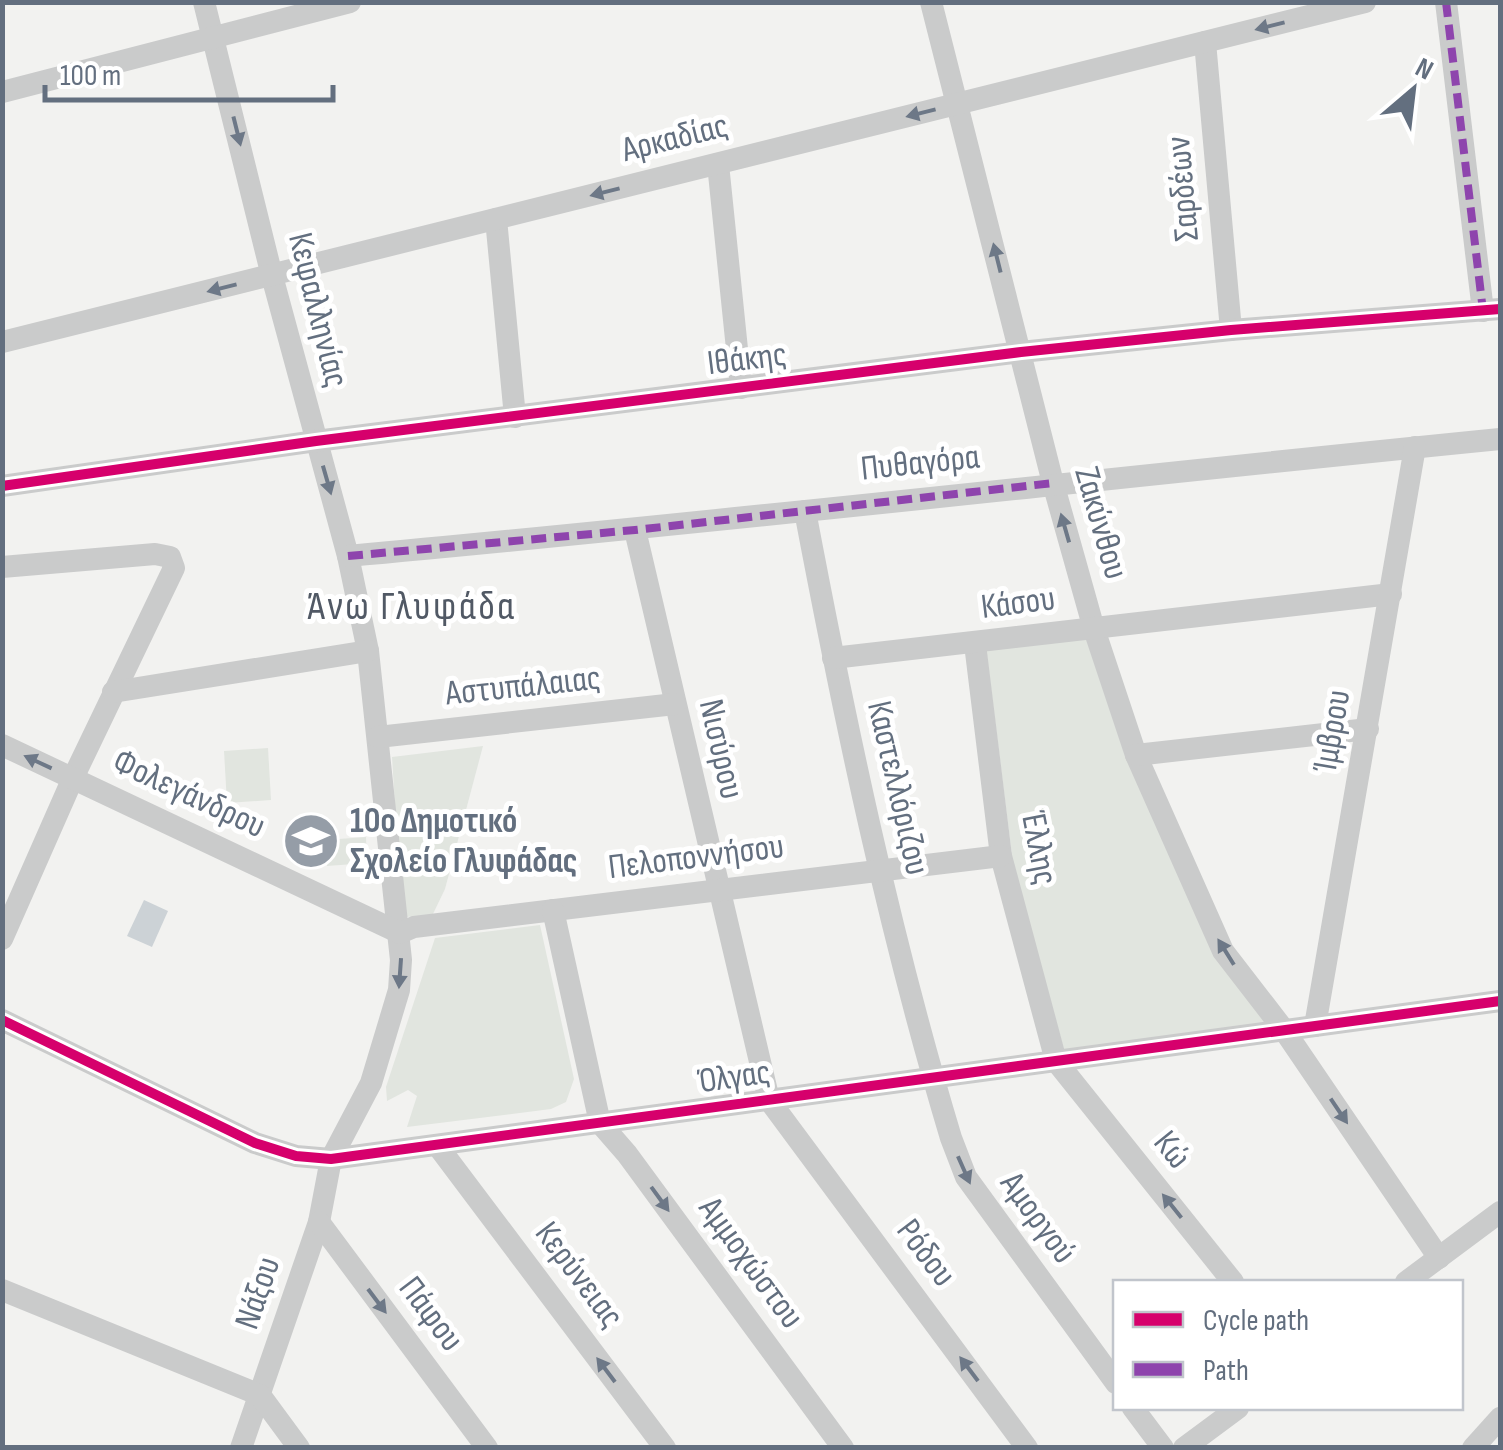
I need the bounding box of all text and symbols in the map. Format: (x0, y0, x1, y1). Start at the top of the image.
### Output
one-way arrow (1254, 19, 1285, 34)
scale bar (45, 40, 332, 102)
north arrow (1363, 40, 1463, 140)
text: N (1410, 51, 1438, 87)
text: 100 m (60, 58, 121, 94)
street label: Αρκαδίας (616, 104, 733, 172)
one-way arrow (905, 106, 936, 121)
one-way arrow (230, 116, 245, 147)
street label: Σαρδέων (1157, 135, 1209, 243)
one-way arrow (590, 184, 621, 200)
street label: Κεφαλληνίας (278, 228, 358, 392)
one-way arrow (988, 242, 1004, 273)
one-way arrow (206, 281, 237, 296)
street label: Ιθάκης (705, 333, 789, 385)
street label: Πυθαγόρα (859, 435, 982, 491)
street label: Ζακύνθου (1065, 462, 1137, 584)
one-way arrow (319, 464, 335, 495)
one-way arrow (1057, 512, 1073, 543)
street label: Κάσου (979, 577, 1057, 629)
district label: Άνω Γλυφάδα (308, 583, 516, 631)
street label: Αστυπάλαιας (442, 656, 603, 716)
street label: Ίμβρου (1303, 686, 1360, 777)
street label: Νισύρου (689, 695, 753, 803)
street label: Καστελλόριζου (857, 697, 939, 879)
street label: Φολεγάνδρου (106, 740, 272, 848)
one-way arrow (23, 753, 52, 770)
place label: 10o Δημοτικό Σχολείο Γλυφάδας (350, 800, 577, 883)
street label: Έλλης (1011, 807, 1067, 888)
school or university icon: 10o Δημοτικό Σχολείο Γλυφάδας (281, 811, 341, 871)
street label: Πελοποννήσου (606, 825, 786, 889)
one-way arrow (1218, 938, 1235, 966)
one-way arrow (392, 957, 408, 989)
street label: Όλγας (694, 1051, 773, 1103)
one-way arrow (1329, 1097, 1348, 1124)
street label: Κώ (1144, 1122, 1200, 1178)
one-way arrow (956, 1155, 972, 1185)
street label: Αμοργού (990, 1163, 1085, 1272)
one-way arrow (650, 1186, 670, 1212)
street label: Αμμοχώστου (688, 1188, 813, 1337)
one-way arrow (1162, 1194, 1183, 1219)
street label: Ρόδου (887, 1211, 965, 1295)
street label: Κερύνειας (525, 1213, 633, 1337)
street label: Νάξου (226, 1251, 290, 1335)
street label: Πάφου (389, 1268, 473, 1360)
legend (1113, 1280, 1463, 1410)
one-way arrow (367, 1288, 387, 1314)
text: Cycle path (1203, 1303, 1309, 1339)
text: Path (1203, 1353, 1249, 1389)
one-way arrow (960, 1356, 980, 1382)
one-way arrow (597, 1357, 617, 1383)

